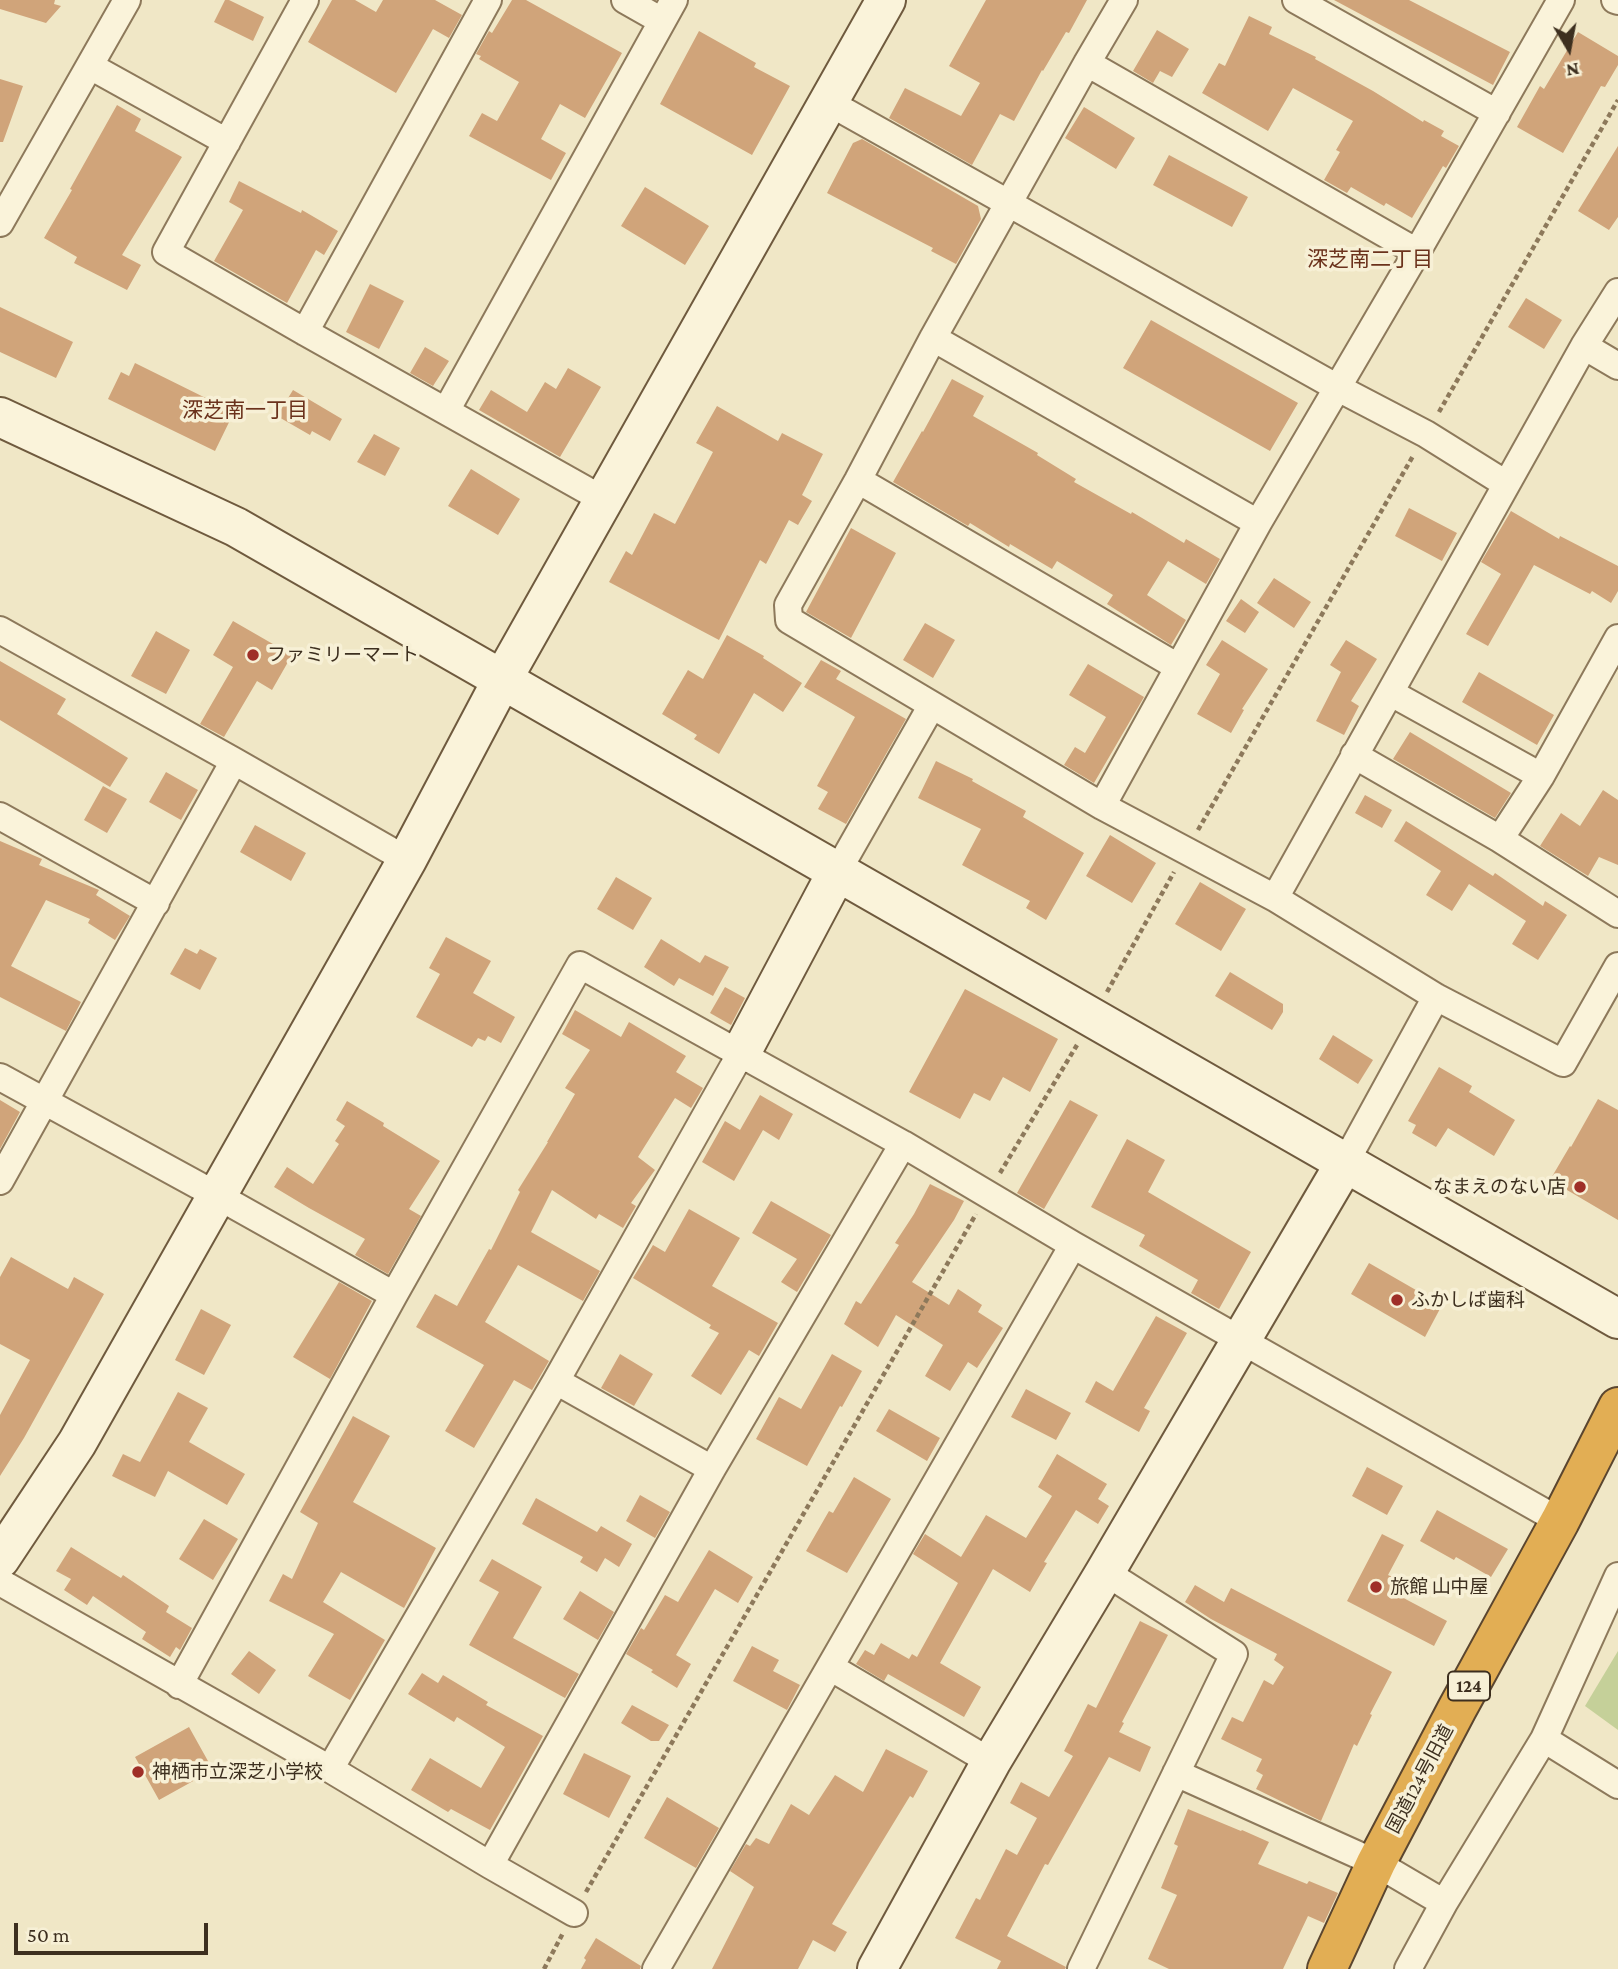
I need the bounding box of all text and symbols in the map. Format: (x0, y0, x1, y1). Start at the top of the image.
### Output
north arrow (1534, 14, 1604, 84)
text: N (1565, 59, 1581, 82)
district label: 深芝南二丁目 (1307, 247, 1433, 273)
district label: 深芝南一丁目 (182, 398, 308, 424)
place label: ファミリーマート (267, 644, 419, 666)
marker: ファミリーマート (245, 647, 261, 663)
place label: なまえのない店 (1433, 1176, 1566, 1198)
marker: なまえのない店 (1572, 1179, 1588, 1195)
place label: ふかしば歯科 (1411, 1289, 1525, 1311)
marker: ふかしば歯科 (1389, 1292, 1405, 1308)
place label: 旅館 山中屋 (1390, 1576, 1489, 1598)
marker: 旅館 山中屋 (1368, 1579, 1384, 1595)
road number: 124 (1448, 1672, 1490, 1700)
street label: 国道124号旧道 (1382, 1721, 1458, 1837)
place label: 神栖市立深芝小学校 (152, 1761, 323, 1783)
marker: 神栖市立深芝小学校 (130, 1764, 146, 1780)
scale bar (18, 1910, 212, 1954)
text: 50 m (27, 1923, 70, 1947)

